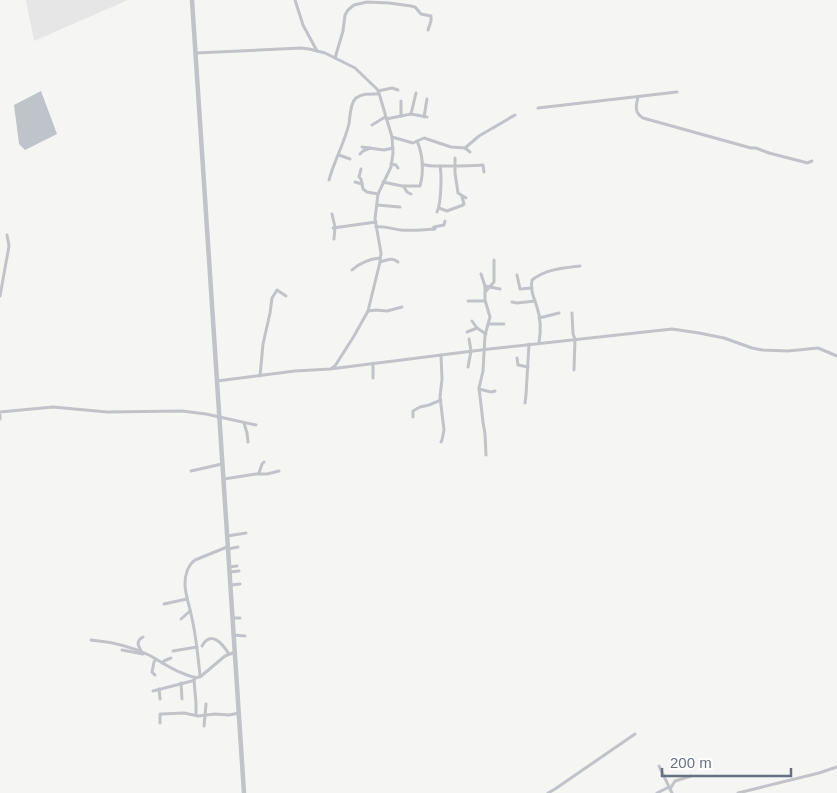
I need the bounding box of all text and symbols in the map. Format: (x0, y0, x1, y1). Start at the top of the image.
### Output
scale bar (662, 746, 791, 778)
text: 200 m (670, 754, 712, 771)

